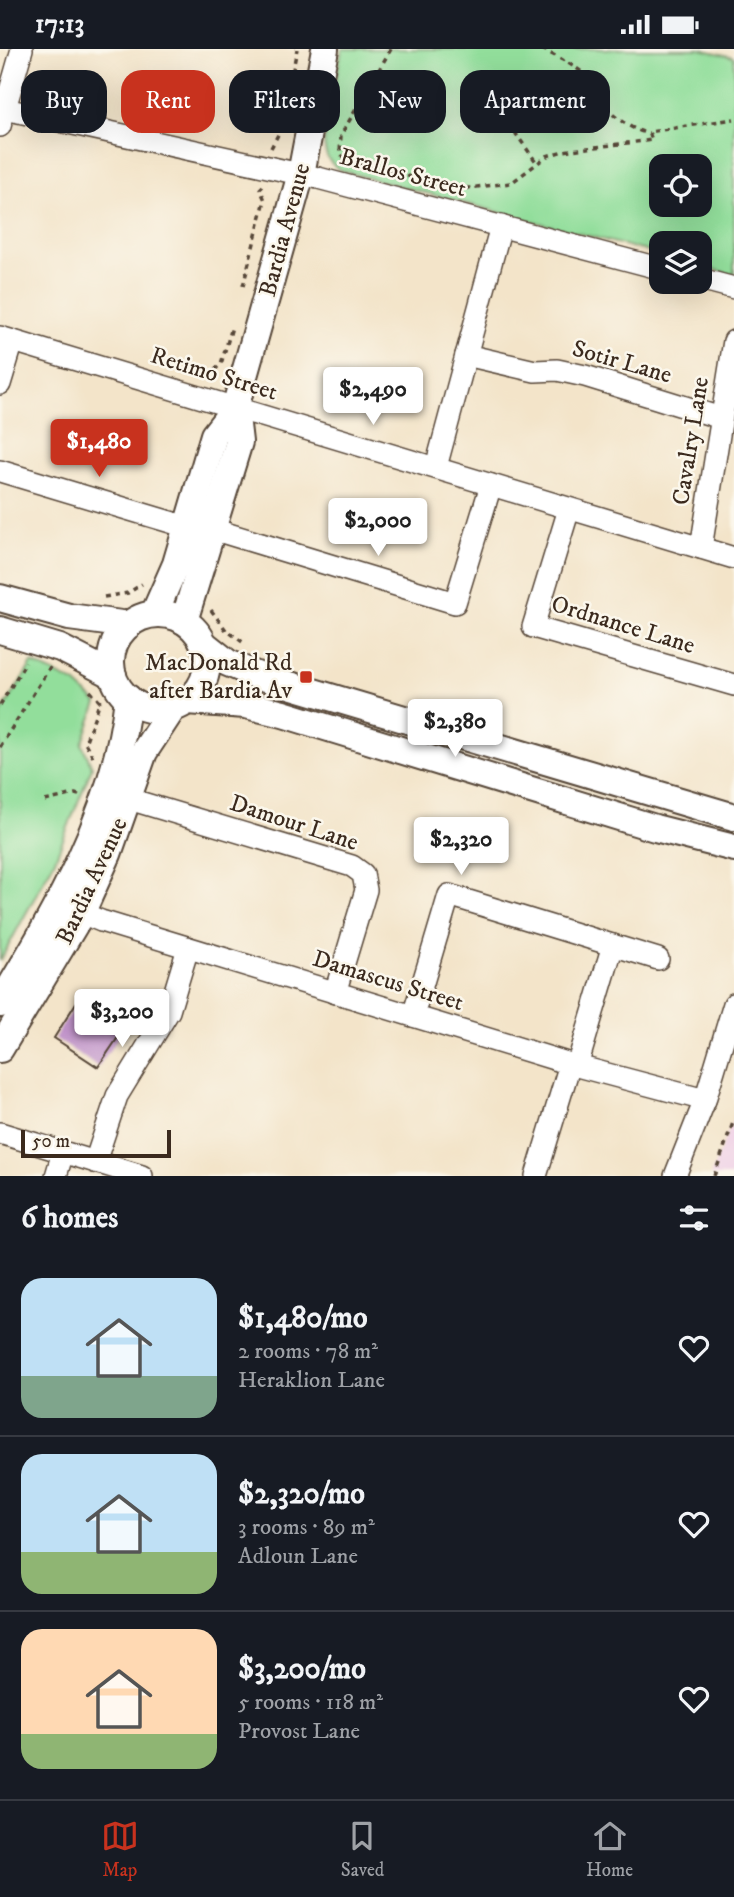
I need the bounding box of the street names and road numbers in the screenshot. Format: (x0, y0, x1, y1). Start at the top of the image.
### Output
street label: Brallos Street (336, 142, 470, 204)
street label: Bardia Avenue (253, 160, 317, 300)
street label: Sotir Lane (569, 334, 675, 391)
street label: Retimo Street (147, 340, 281, 408)
street label: Cavalry Lane (666, 375, 716, 507)
street label: Ordnance Lane (548, 589, 698, 661)
street label: Damour Lane (226, 788, 362, 858)
street label: Bardia Avenue (49, 813, 135, 949)
street label: Damascus Street (309, 944, 467, 1018)

